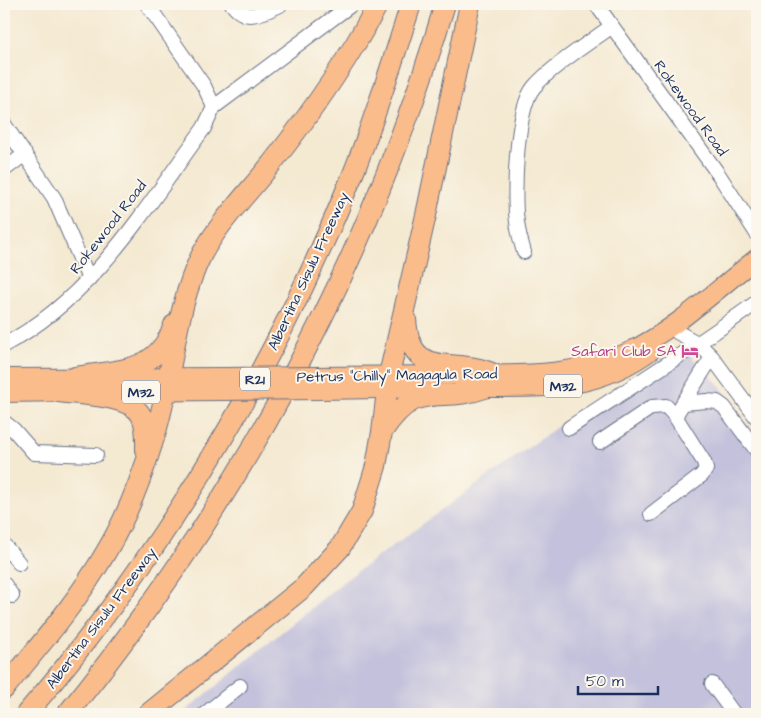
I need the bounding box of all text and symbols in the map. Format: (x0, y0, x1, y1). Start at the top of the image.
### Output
street label: Rokewood Road (649, 56, 733, 161)
street label: Rokewood Road (65, 176, 152, 279)
street label: Albertina Sisulu Freeway (263, 189, 355, 354)
place label: Safari Club SA (571, 341, 676, 362)
hotel icon: Safari Club SA (680, 341, 700, 361)
street label: Petrus “Chilly” Magagula Road (296, 363, 498, 389)
road number: R21 (240, 368, 270, 390)
road number: M32 (544, 374, 582, 398)
road number: M32 (122, 381, 160, 404)
street label: Albertina Sisulu Freeway (41, 543, 162, 694)
scale bar (578, 663, 658, 695)
text: 50 m (586, 671, 624, 692)

